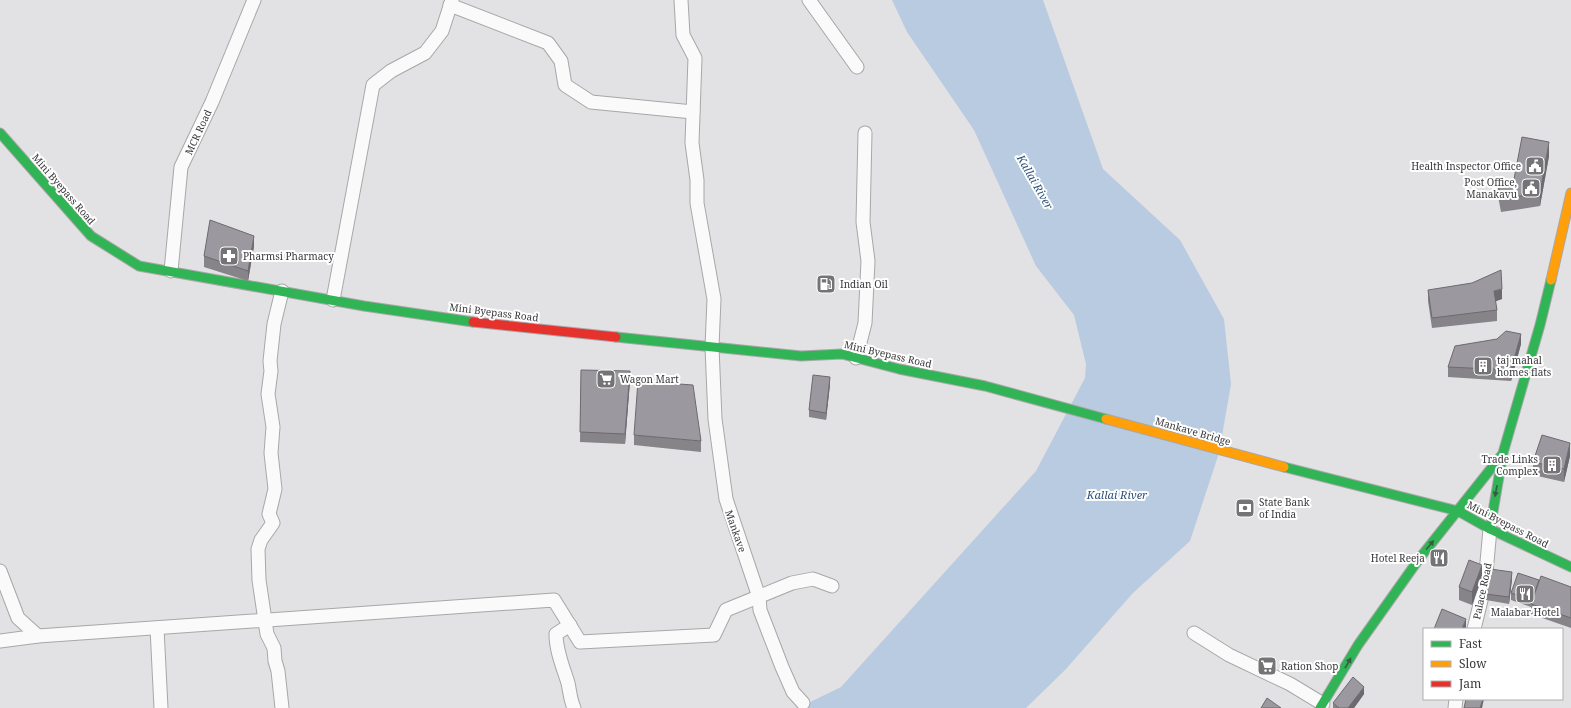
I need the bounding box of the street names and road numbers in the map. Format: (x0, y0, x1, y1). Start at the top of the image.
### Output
street label: MCR Road (181, 107, 215, 157)
street label: Mini Byepass Road (29, 151, 99, 227)
street label: Mini Byepass Road (449, 300, 539, 324)
street label: Mini Byepass Road (843, 337, 933, 371)
street label: Mankave Bridge (1154, 414, 1232, 448)
street label: Mini Byepass Road (1465, 497, 1551, 551)
street label: Mankave (722, 508, 750, 554)
street label: Palace Road (1469, 561, 1495, 621)

